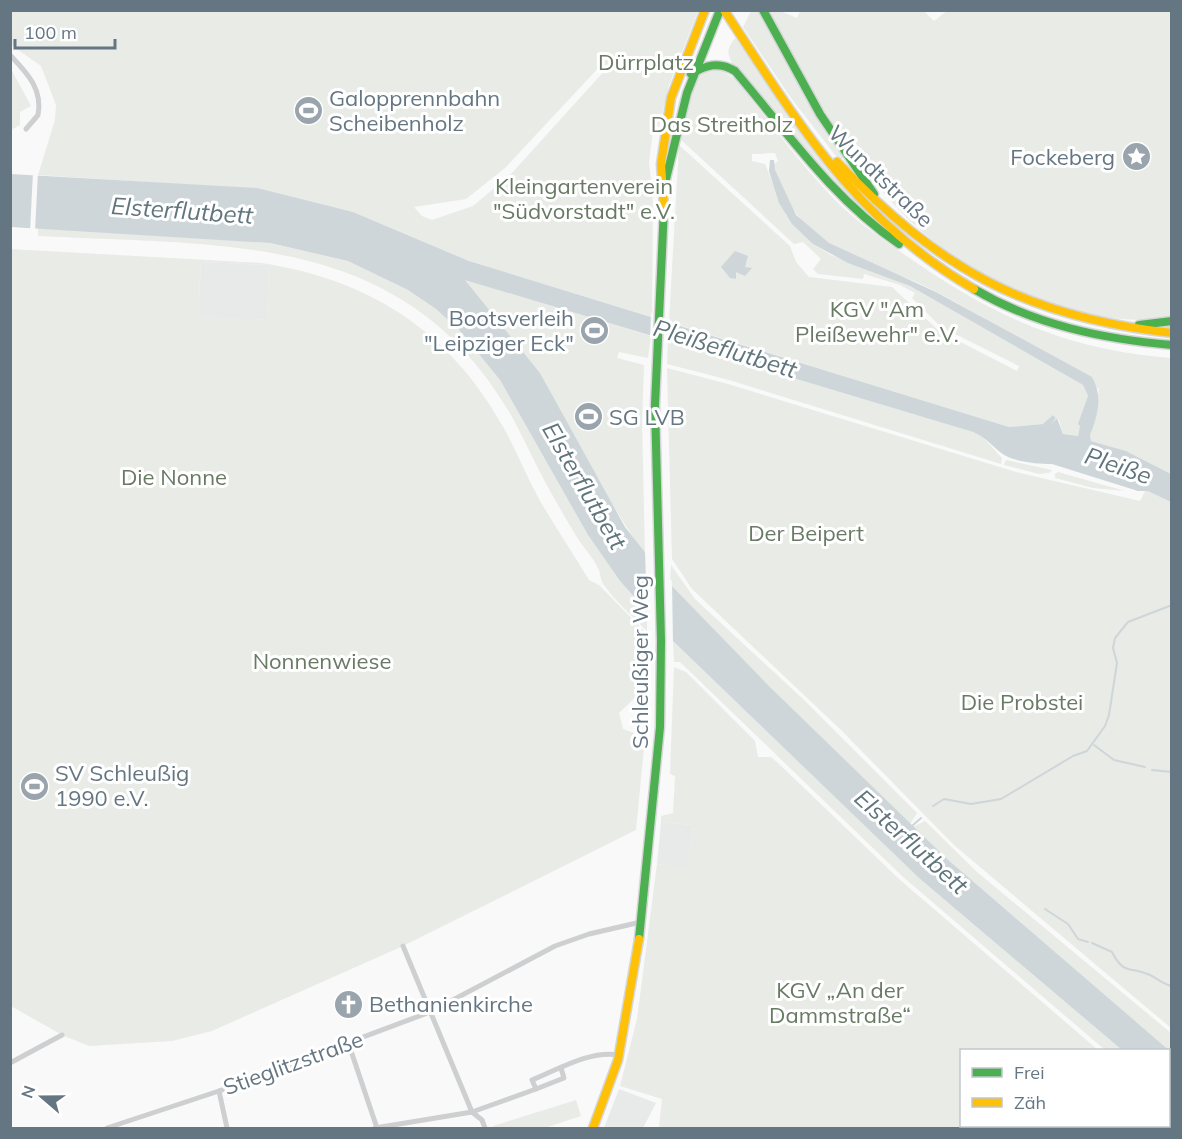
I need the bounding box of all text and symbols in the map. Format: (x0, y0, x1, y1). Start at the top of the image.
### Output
scale bar (15, 12, 116, 50)
text: 100 m (24, 21, 77, 44)
park label: Dürrplatz (598, 48, 694, 76)
place label: Galopprennbahn Scheibenholz (329, 84, 500, 137)
sports icon: Galopprennbahn Scheibenholz (292, 95, 324, 127)
park label: Das Streitholz (651, 110, 793, 138)
street label: Wundtstraße (823, 119, 939, 233)
place icon: Fockeberg (1120, 141, 1152, 173)
place label: Fockeberg (1010, 143, 1115, 171)
park label: Kleingartenverein "Südvorstadt" e.V. (493, 172, 675, 225)
water label: Elsterflutbett (110, 190, 255, 230)
park label: KGV "Am Pleißewehr" e.V. (795, 295, 959, 348)
place label: Bootsverleih "Leipziger Eck" (424, 304, 574, 357)
water label: Pleißeflutbett (650, 312, 801, 384)
sports icon: Bootsverleih "Leipziger Eck" (579, 315, 611, 347)
sports icon: SG LVB (572, 401, 604, 433)
place label: SG LVB (609, 403, 685, 431)
water label: Elsterflutbett (536, 416, 634, 555)
water label: Pleiße (1081, 440, 1156, 490)
park label: Die Nonne (121, 463, 227, 491)
park label: Der Beipert (748, 519, 864, 547)
street label: Schleußiger Weg (626, 575, 654, 749)
park label: Nonnenwiese (253, 647, 391, 675)
park label: Die Probstei (961, 688, 1083, 716)
place label: SV Schleußig 1990 e.V. (55, 759, 189, 812)
sports icon: SV Schleußig 1990 e.V. (18, 770, 50, 802)
water label: Elsterflutbett (849, 783, 975, 900)
park label: KGV „An der Dammstraße“ (769, 976, 911, 1029)
church icon: Bethanienkirche (332, 988, 364, 1020)
place label: Bethanienkirche (369, 990, 533, 1018)
street label: Stieglitzstraße (219, 1025, 367, 1101)
legend (960, 1049, 1170, 1127)
text: Frei (1014, 1061, 1044, 1084)
north arrow (12, 1067, 72, 1127)
text: N (16, 1083, 39, 1101)
text: Zäh (1014, 1091, 1046, 1114)

